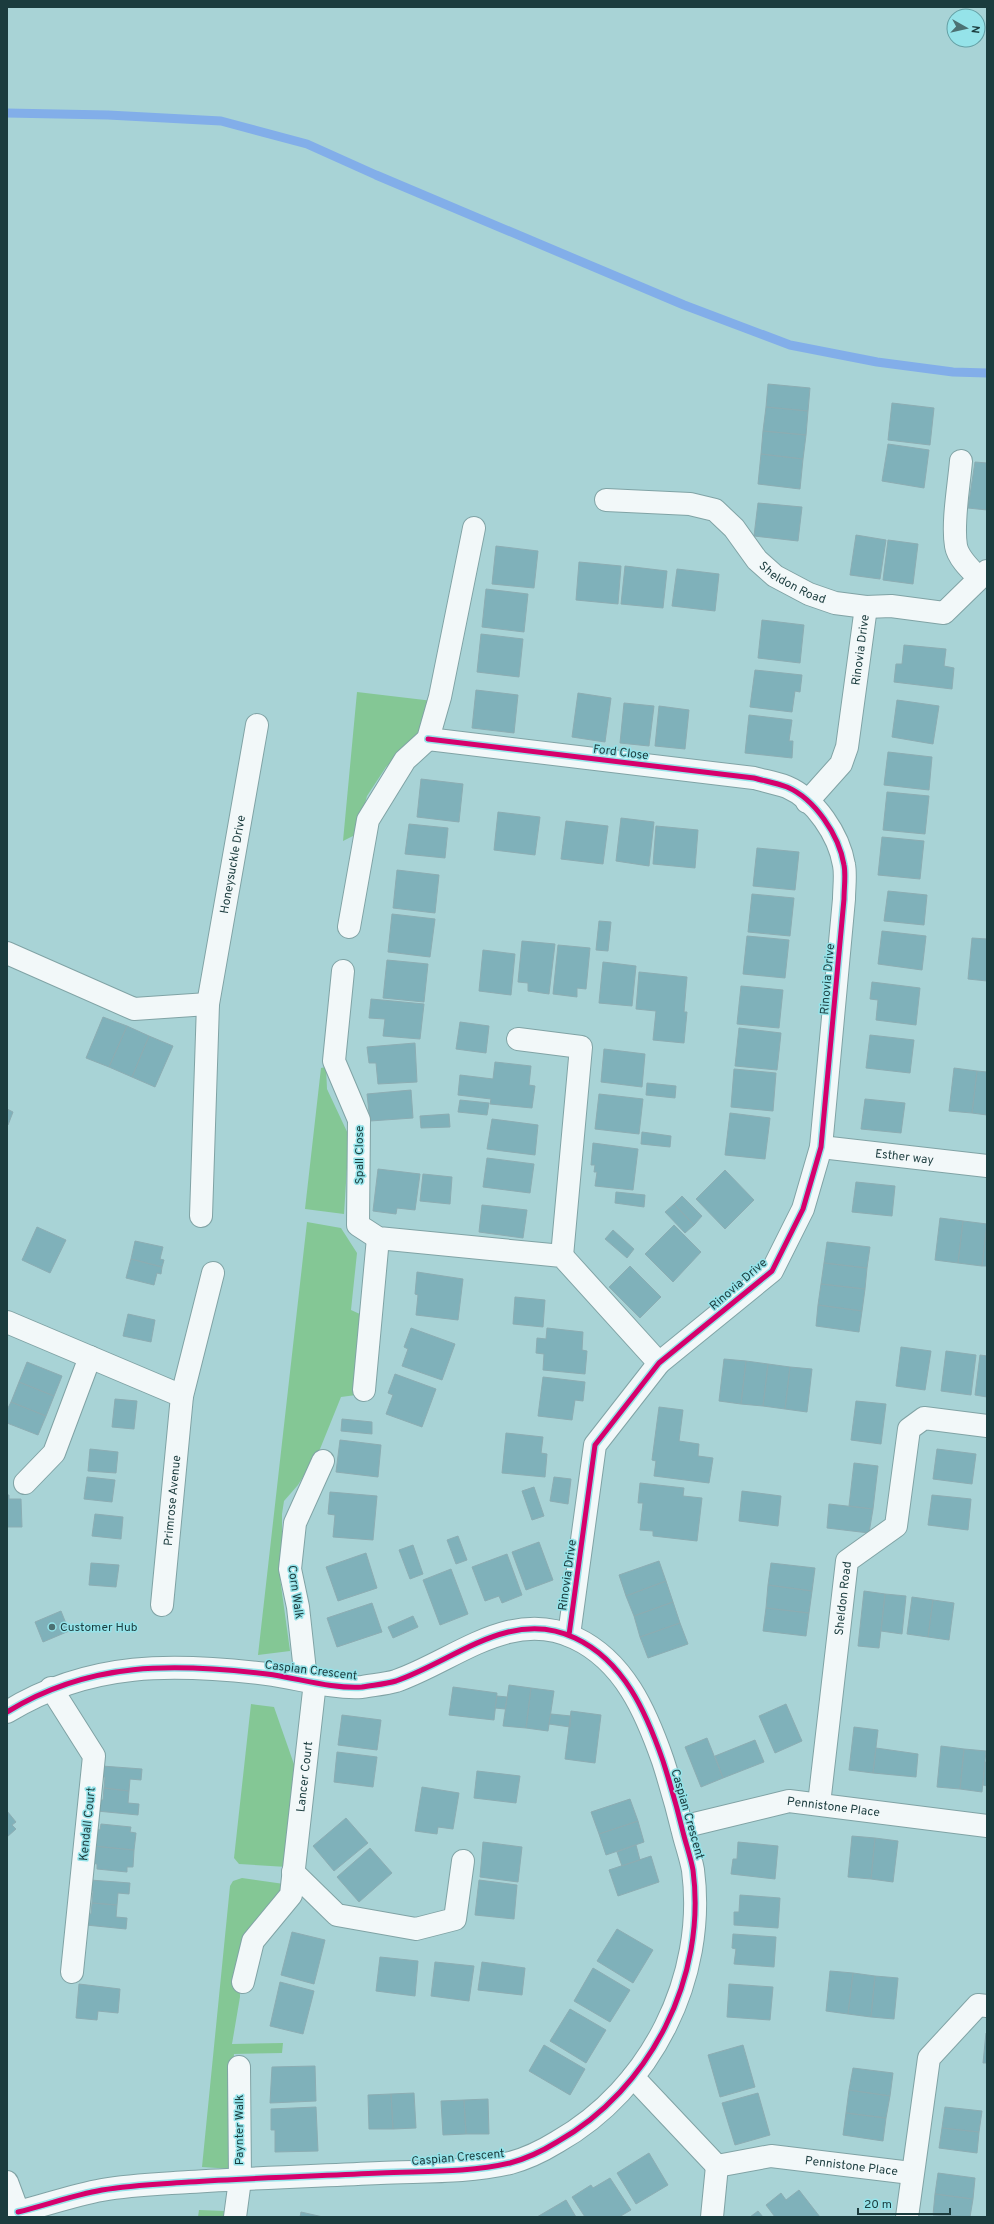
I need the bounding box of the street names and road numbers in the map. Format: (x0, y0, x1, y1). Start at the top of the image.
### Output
street label: Sheldon Road (755, 558, 828, 608)
street label: Rinovia Drive (848, 614, 874, 687)
street label: Ford Close (592, 742, 650, 764)
street label: Honeysuckle Drive (217, 814, 250, 915)
street label: Rinovia Drive (817, 943, 839, 1015)
street label: Spall Close (352, 1125, 368, 1185)
street label: Esther way (874, 1146, 935, 1169)
street label: Rinovia Drive (706, 1255, 771, 1314)
street label: Primrose Avenue (161, 1455, 185, 1547)
street label: Rinovia Drive (555, 1539, 581, 1612)
street label: Sheldon Road (831, 1561, 856, 1636)
street label: Corn Walk (283, 1564, 307, 1620)
street label: Caspian Crescent (264, 1657, 358, 1685)
street label: Lancer Court (293, 1741, 317, 1813)
street label: Caspian Crescent (666, 1767, 708, 1861)
street label: Kendall Court (76, 1786, 100, 1862)
street label: Pennistone Place (786, 1794, 881, 1821)
street label: Paynter Walk (232, 2095, 248, 2165)
street label: Caspian Crescent (411, 2146, 505, 2170)
street label: Pennistone Place (804, 2153, 899, 2180)

